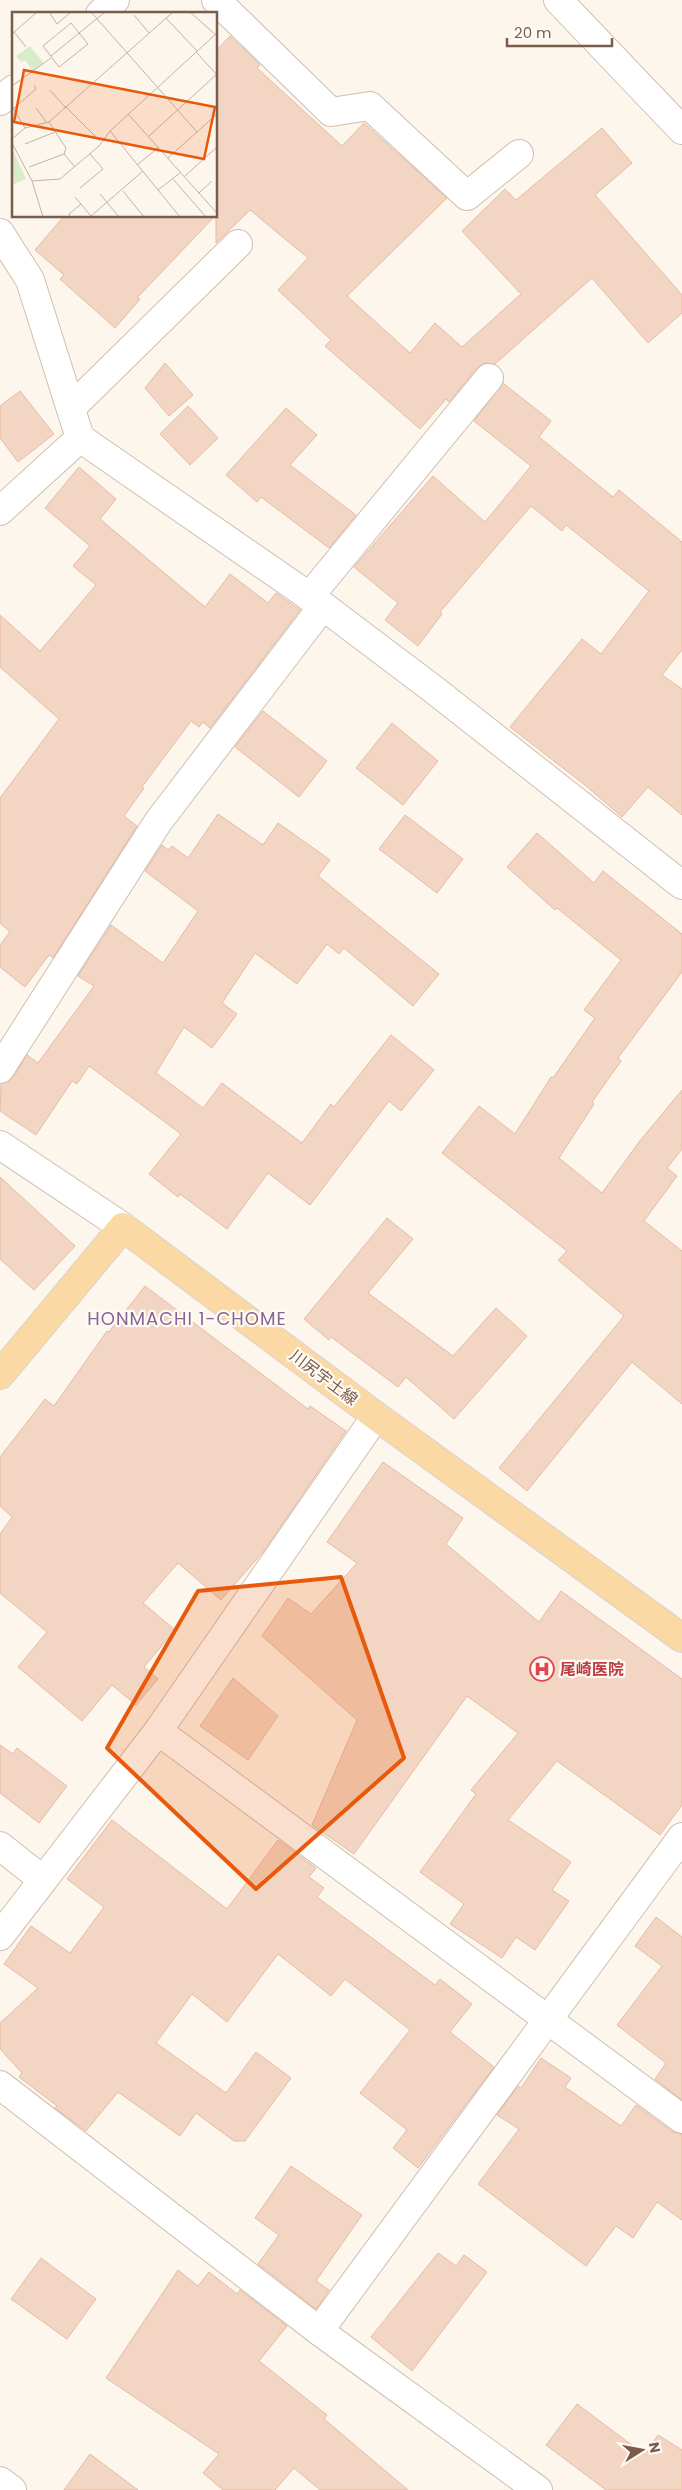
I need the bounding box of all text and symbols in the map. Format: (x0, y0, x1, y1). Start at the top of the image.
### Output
inset map (12, 12, 218, 218)
scale bar (507, 15, 612, 47)
text: 20 m (514, 22, 552, 43)
district label: HONMACHI 1-CHOME (87, 1306, 287, 1331)
street label: 川尻宇土線 (285, 1344, 363, 1411)
hospital icon: 尾崎医院 (529, 1656, 555, 1682)
place label: 尾崎医院 (560, 1658, 624, 1681)
north arrow (617, 2425, 667, 2475)
text: N (644, 2440, 666, 2455)

